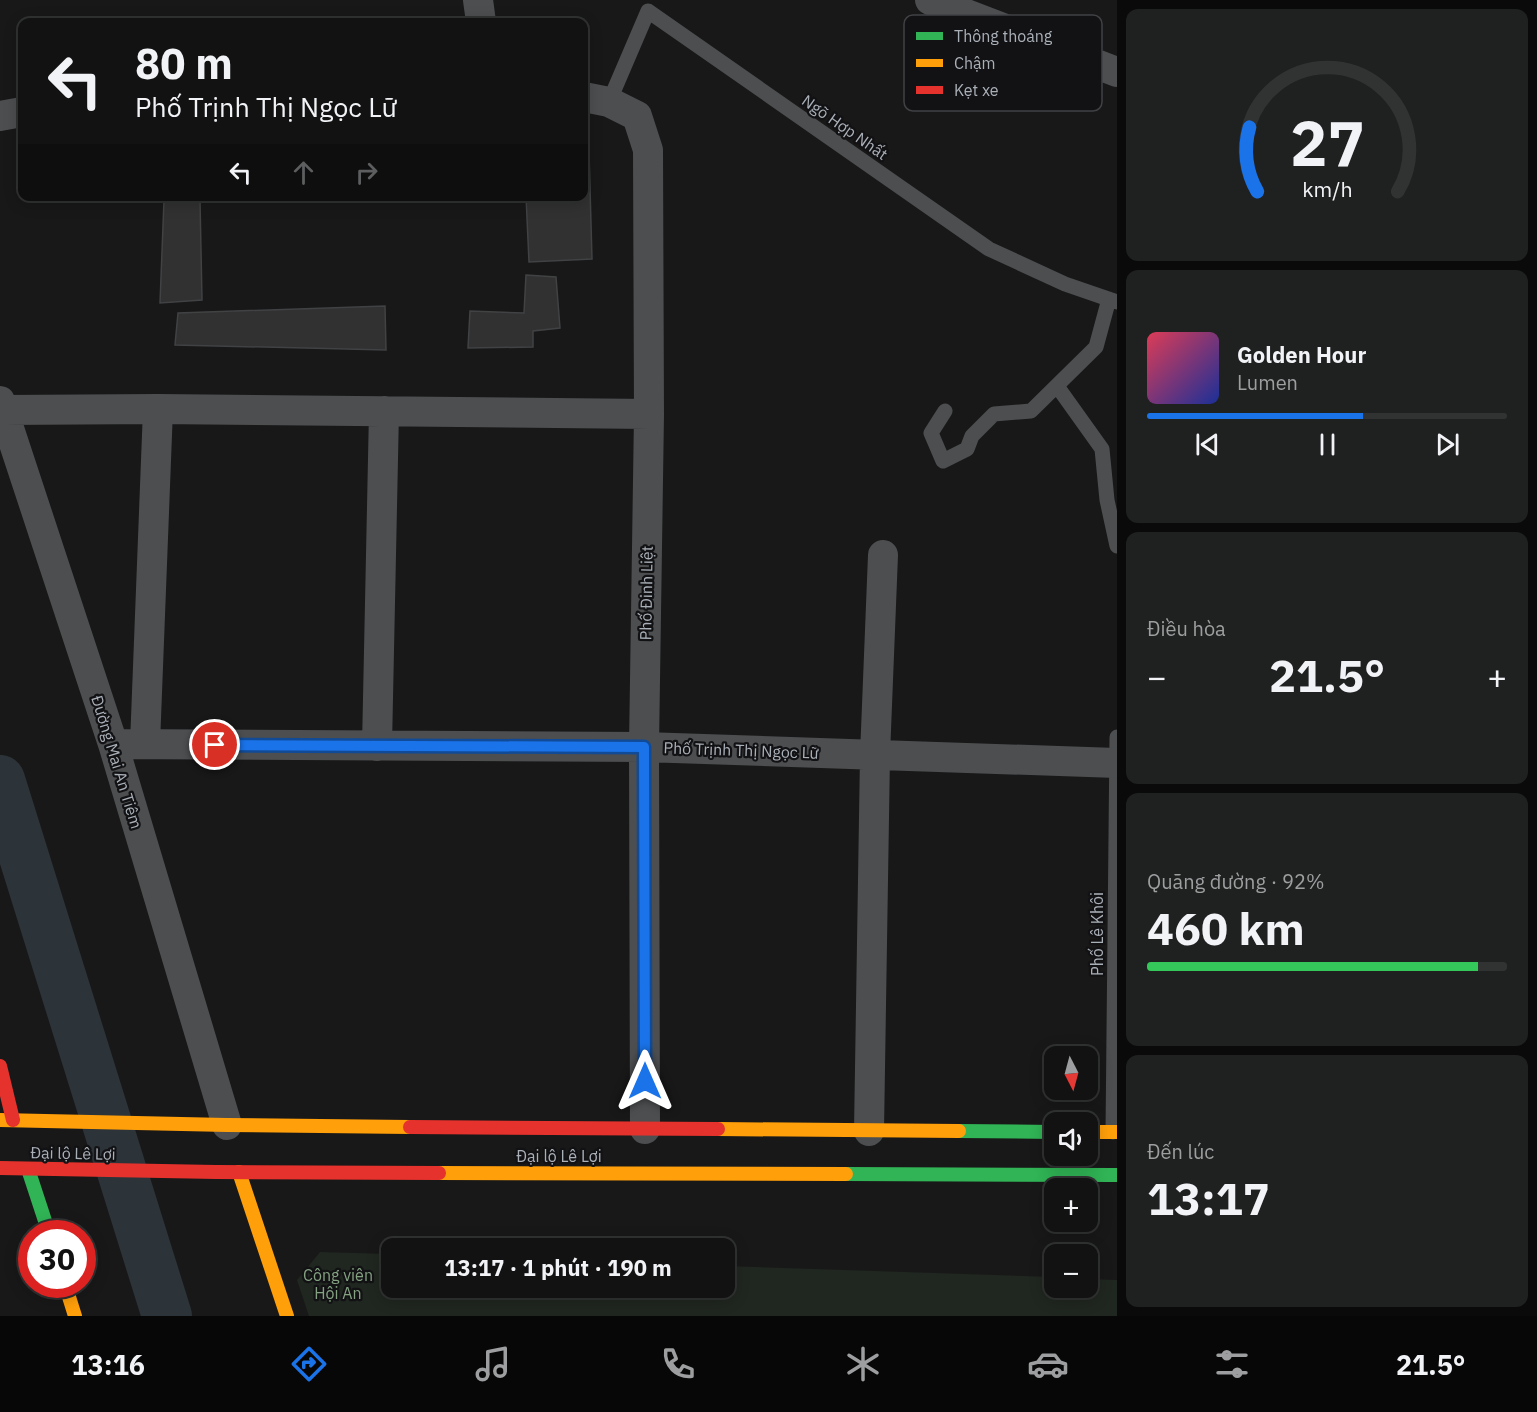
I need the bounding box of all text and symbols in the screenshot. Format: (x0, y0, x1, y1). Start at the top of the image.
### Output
legend (904, 15, 1102, 111)
text: Thông thoáng (954, 26, 1053, 46)
text: 80 m (135, 36, 233, 91)
icon: left (36, 42, 114, 120)
text: Chậm (954, 53, 996, 73)
text: Kẹt xe (954, 80, 999, 100)
text: Phố Trịnh Thị Ngọc Lữ (135, 89, 397, 124)
street label: Ngõ Hợp Nhất (798, 90, 892, 164)
text: 27 (1290, 102, 1364, 183)
icon: left (224, 156, 257, 189)
icon: ahead (287, 156, 320, 189)
icon: right (350, 156, 383, 189)
text: km/h (1302, 176, 1352, 204)
text: Golden Hour (1237, 340, 1366, 369)
text: Lumen (1237, 369, 1298, 396)
icon: previous (1191, 428, 1224, 461)
icon: pause (1311, 428, 1344, 461)
icon: next (1431, 428, 1464, 461)
street label: Phố Đinh Liệt (635, 545, 657, 641)
text: Điều hòa (1147, 615, 1226, 642)
text: 21.5° (1269, 646, 1385, 704)
text: − (1147, 655, 1167, 698)
text: + (1487, 655, 1507, 698)
street label: Đường Mai An Tiêm (87, 693, 147, 831)
pin (189, 719, 240, 770)
icon: arrive (198, 728, 231, 761)
street label: Phố Trịnh Thị Ngọc Lữ (663, 737, 820, 763)
text: Quãng đường · 92% (1147, 868, 1324, 895)
street label: Phố Lê Khôi (1087, 892, 1107, 976)
text: 460 km (1147, 899, 1305, 957)
north arrow (1044, 1046, 1098, 1100)
map controls (1044, 1046, 1098, 1298)
position arrow (613, 1049, 677, 1113)
button: sound (1044, 1112, 1098, 1166)
text: Đến lúc (1147, 1138, 1214, 1165)
street label: Đại lộ Lê Lợi (30, 1142, 116, 1164)
street label: Đại lộ Lê Lợi (516, 1146, 602, 1166)
text: 13:17 (1147, 1169, 1270, 1227)
button: + (1044, 1178, 1098, 1232)
speed limit sign: 30 (18, 1220, 96, 1298)
button: − (1044, 1244, 1098, 1298)
text: 13:17 · 1 phút · 190 m (444, 1253, 672, 1282)
park label: Công viên Hội An (303, 1265, 373, 1303)
icon: directions (288, 1343, 330, 1385)
icon: music (472, 1343, 514, 1385)
icon: phone (657, 1343, 699, 1385)
icon: climate (842, 1343, 884, 1385)
icon: car (1027, 1343, 1069, 1385)
icon: filters (1211, 1343, 1253, 1385)
text: 13:16 (71, 1347, 145, 1382)
text: 21.5° (1396, 1347, 1466, 1382)

